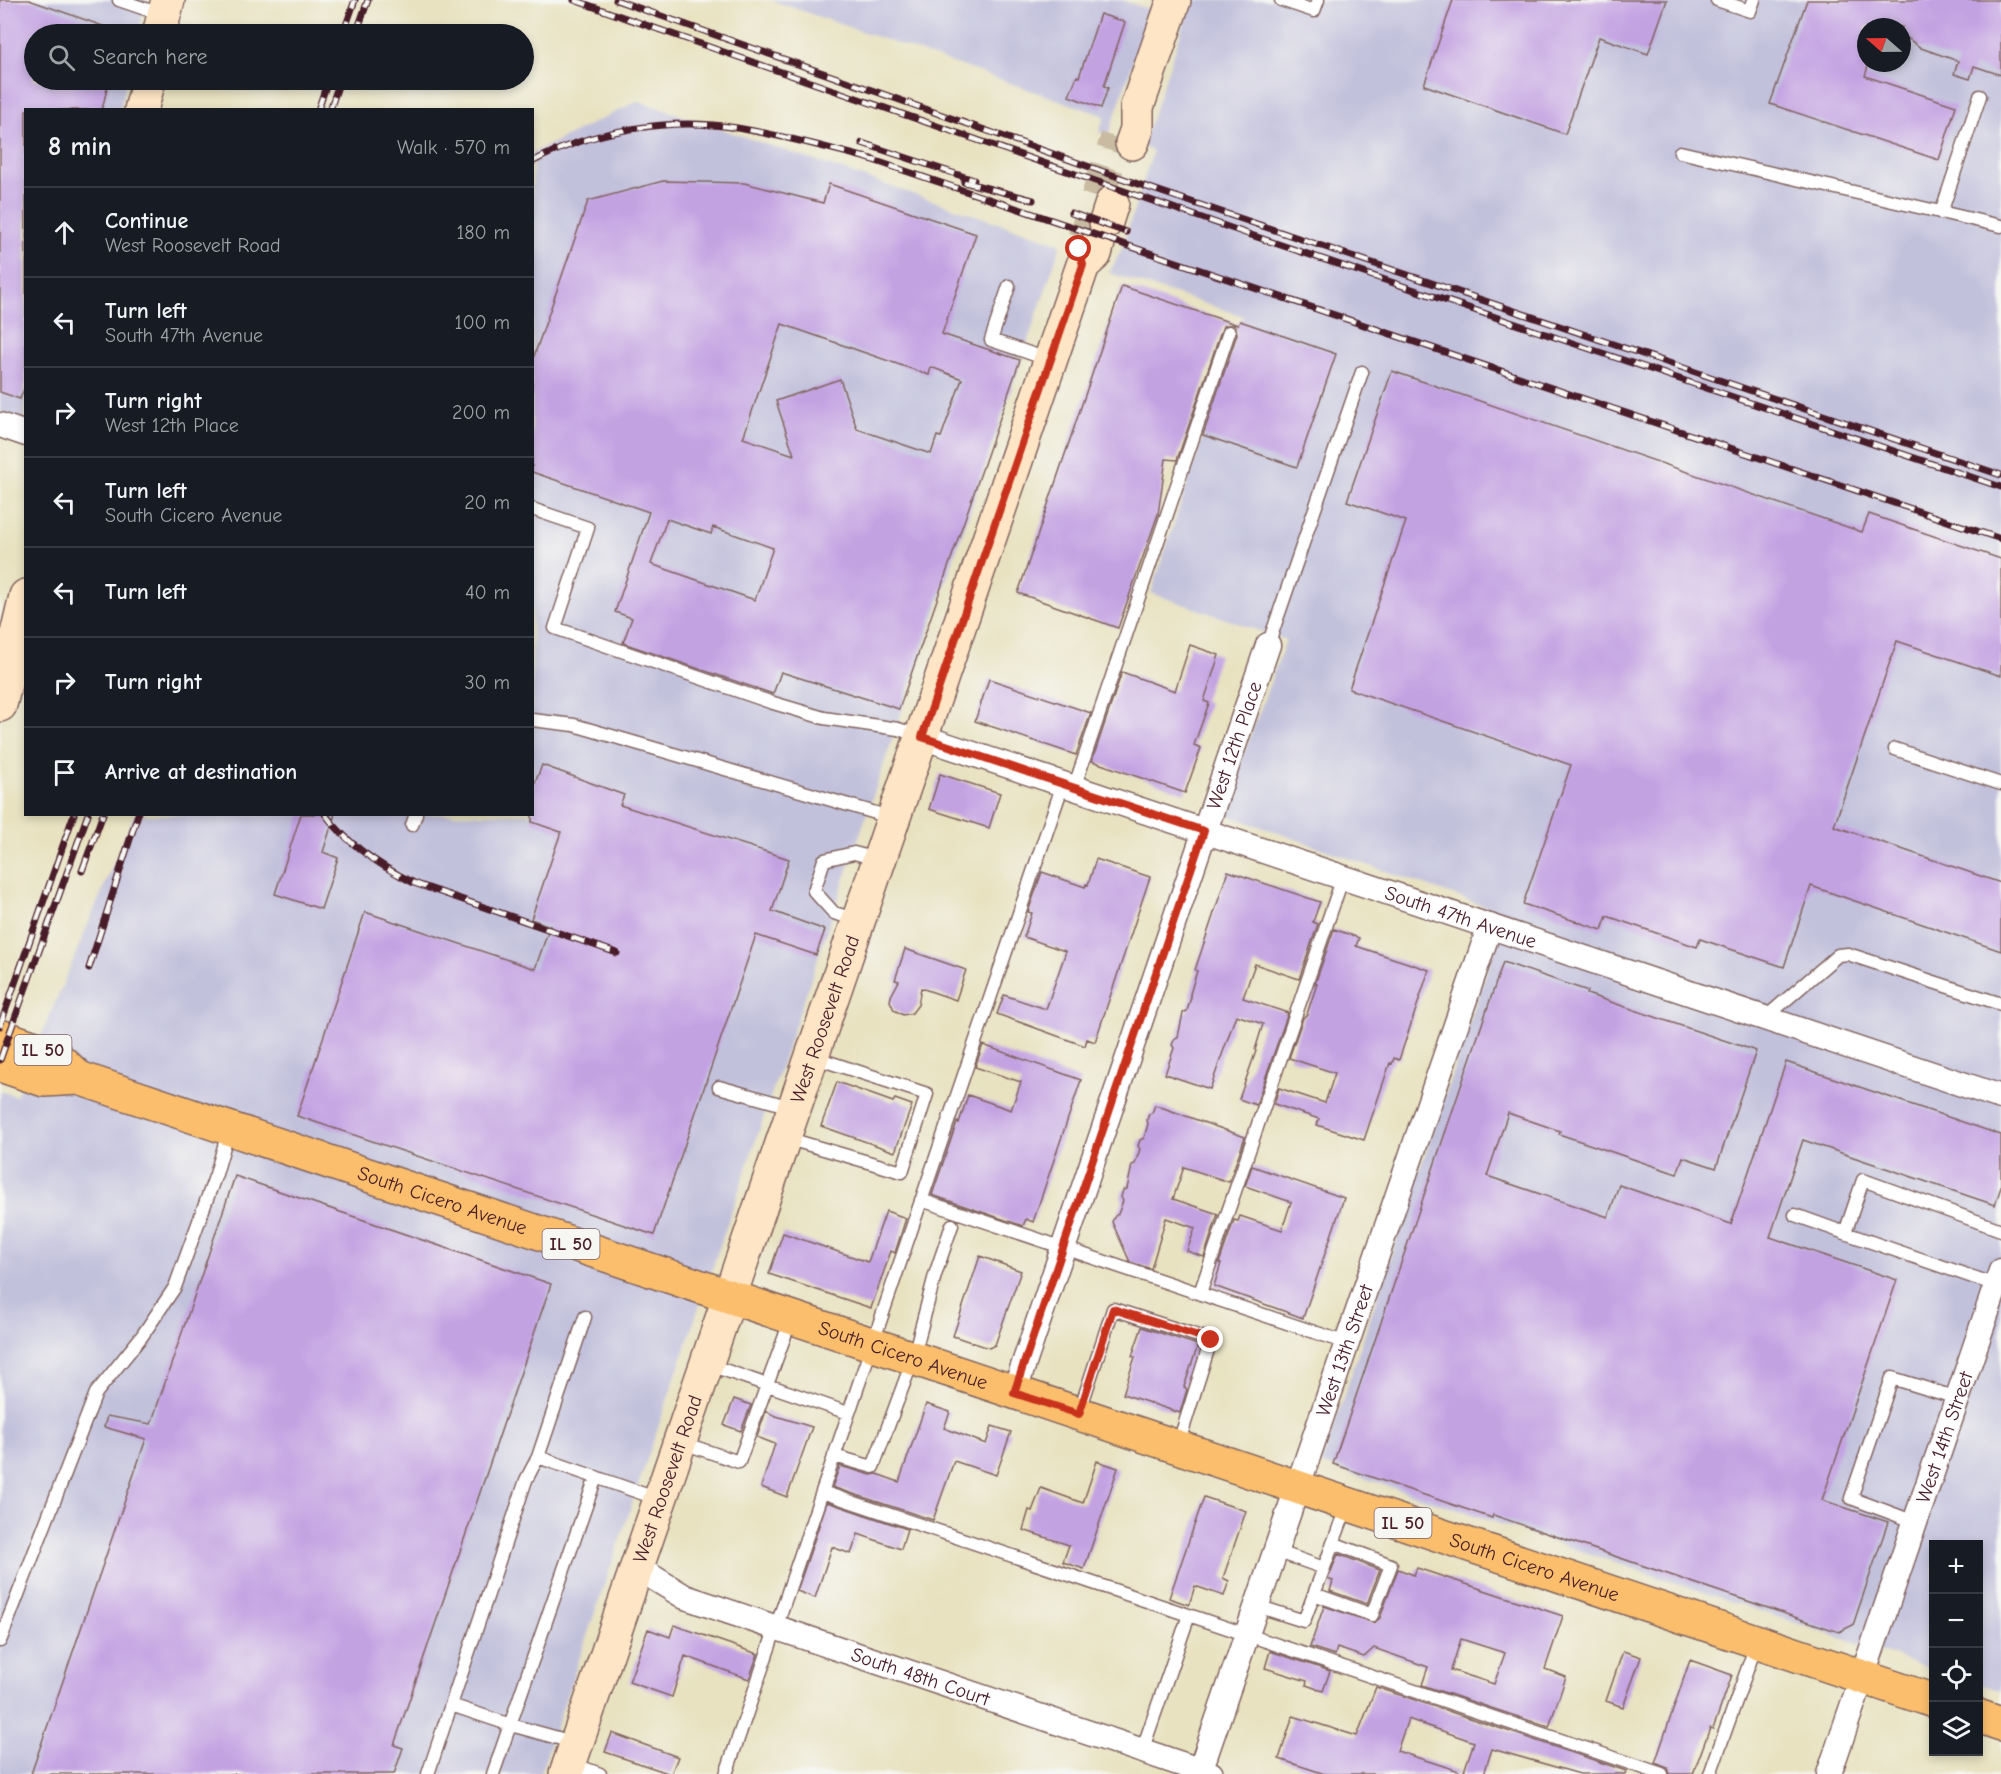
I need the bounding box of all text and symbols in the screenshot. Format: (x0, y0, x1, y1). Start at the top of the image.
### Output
north arrow (1857, 18, 1911, 72)
search box (24, 24, 534, 90)
icon: search (45, 41, 78, 74)
text: Search here (93, 44, 208, 70)
text: 8 min (48, 132, 112, 162)
text: Walk · 570 m (397, 136, 510, 159)
text: Continue (105, 208, 188, 234)
icon: ahead (48, 216, 81, 249)
text: 180 m (456, 221, 510, 244)
text: West Roosevelt Road (105, 234, 281, 257)
route start (1065, 235, 1091, 261)
text: Turn left (105, 298, 187, 324)
icon: left (48, 306, 81, 339)
text: 100 m (455, 311, 510, 334)
text: South 47th Avenue (105, 324, 263, 347)
text: Turn right (105, 388, 202, 414)
icon: right (48, 396, 81, 429)
text: 200 m (452, 401, 510, 424)
text: West 12th Place (105, 414, 239, 437)
text: Turn left (105, 478, 187, 504)
icon: left (48, 486, 81, 519)
text: 20 m (464, 491, 510, 514)
text: South Cicero Avenue (105, 504, 282, 527)
icon: left (48, 576, 81, 609)
text: Turn left (105, 579, 187, 605)
text: 40 m (465, 581, 510, 604)
icon: right (48, 666, 81, 699)
text: Turn right (105, 669, 202, 695)
text: 30 m (464, 671, 510, 694)
street label: West 12th Place (1202, 678, 1267, 813)
icon: arrive (48, 756, 81, 789)
text: Arrive at destination (105, 759, 297, 785)
street label: South 47th Avenue (1382, 881, 1539, 953)
street label: West Roosevelt Road (786, 932, 864, 1106)
road number: IL 50 (15, 1035, 72, 1065)
street label: South Cicero Avenue (355, 1161, 530, 1240)
road number: IL 50 (542, 1229, 600, 1259)
street label: West 13th Street (1312, 1280, 1379, 1419)
street label: South Cicero Avenue (815, 1316, 991, 1394)
route end (1197, 1326, 1223, 1352)
street label: West 14th Street (1912, 1367, 1978, 1506)
street label: West Roosevelt Road (628, 1392, 707, 1566)
road number: IL 50 (1374, 1508, 1432, 1538)
street label: South Cicero Avenue (1447, 1528, 1622, 1606)
map controls (1929, 1540, 1983, 1756)
button: + (1929, 1540, 1983, 1594)
button: − (1929, 1594, 1983, 1648)
street label: South 48th Court (848, 1643, 994, 1711)
button: locate (1929, 1648, 1983, 1702)
button: layers (1929, 1702, 1983, 1756)

